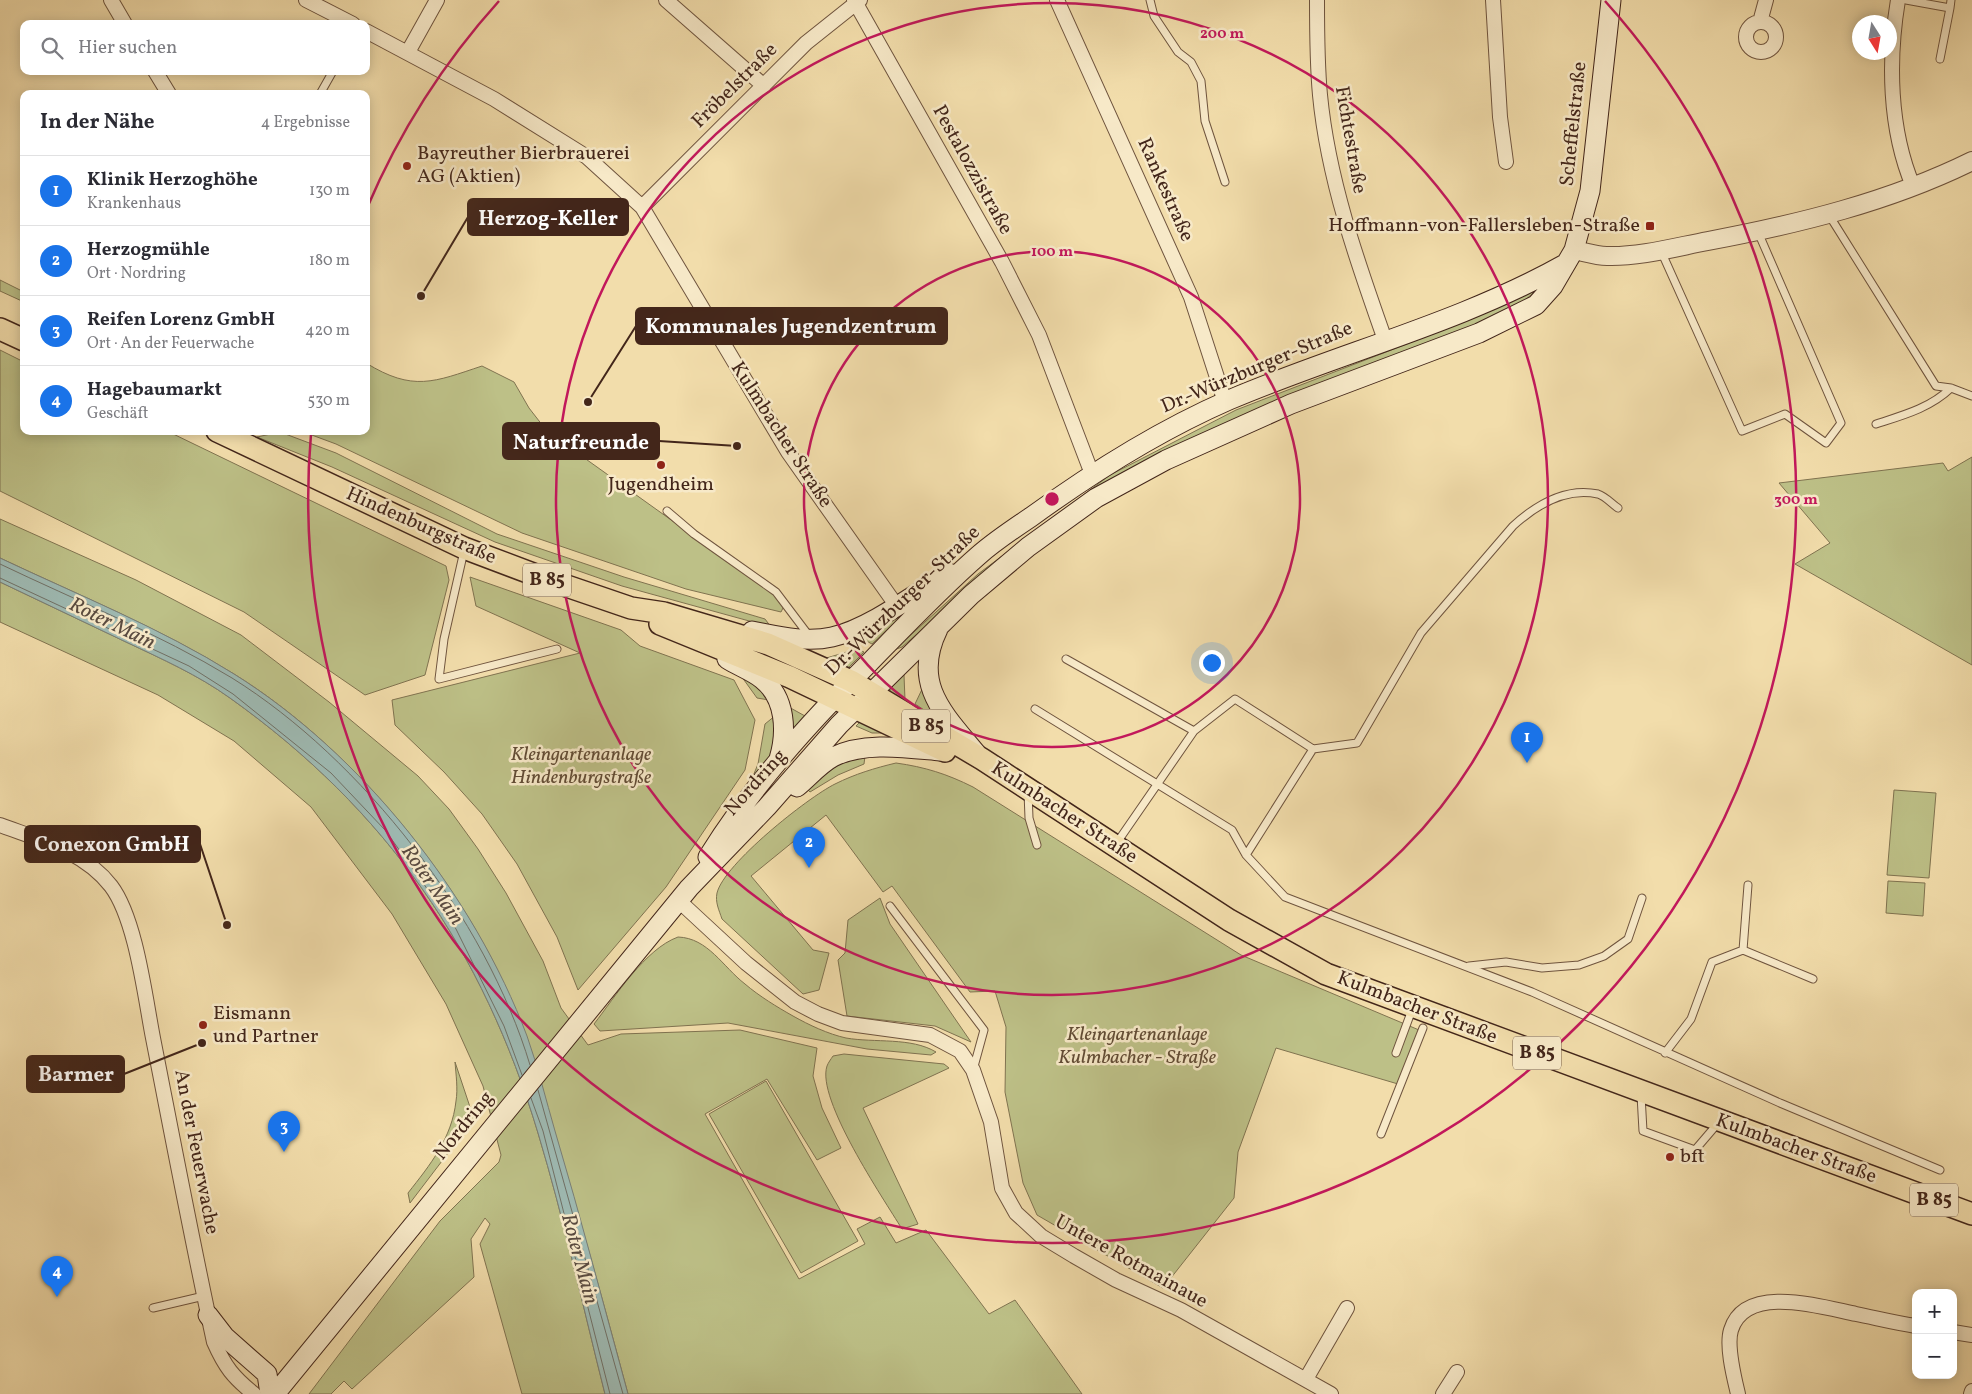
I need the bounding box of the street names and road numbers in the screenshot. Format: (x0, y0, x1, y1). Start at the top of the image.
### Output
street label: Fröbelstraße (686, 37, 784, 135)
street label: Scheffelstraße (1554, 60, 1594, 188)
street label: Fichtestraße (1327, 84, 1373, 196)
street label: Pestalozzistraße (925, 100, 1019, 240)
street label: Rankestraße (1130, 134, 1200, 246)
street label: Dr.-Würzburger-Straße (1157, 315, 1357, 421)
street label: Kulmbacher Straße (723, 356, 839, 514)
street label: Hindenburgstraße (341, 480, 501, 572)
street label: Dr.-Würzburger-Straße (819, 519, 987, 683)
road number: B 85 (523, 564, 571, 596)
road number: B 85 (902, 709, 950, 742)
street label: Nordring (718, 743, 794, 823)
street label: Kulmbacher Straße (985, 755, 1143, 871)
street label: Kulmbacher Straße (1333, 965, 1501, 1051)
road number: B 85 (1513, 1036, 1561, 1070)
street label: An der Feuerwache (166, 1067, 226, 1237)
street label: Nordring (427, 1085, 501, 1167)
street label: Kulmbacher Straße (1712, 1107, 1880, 1191)
road number: B 85 (1910, 1184, 1958, 1216)
street label: Untere Rotmainaue (1049, 1208, 1213, 1316)

